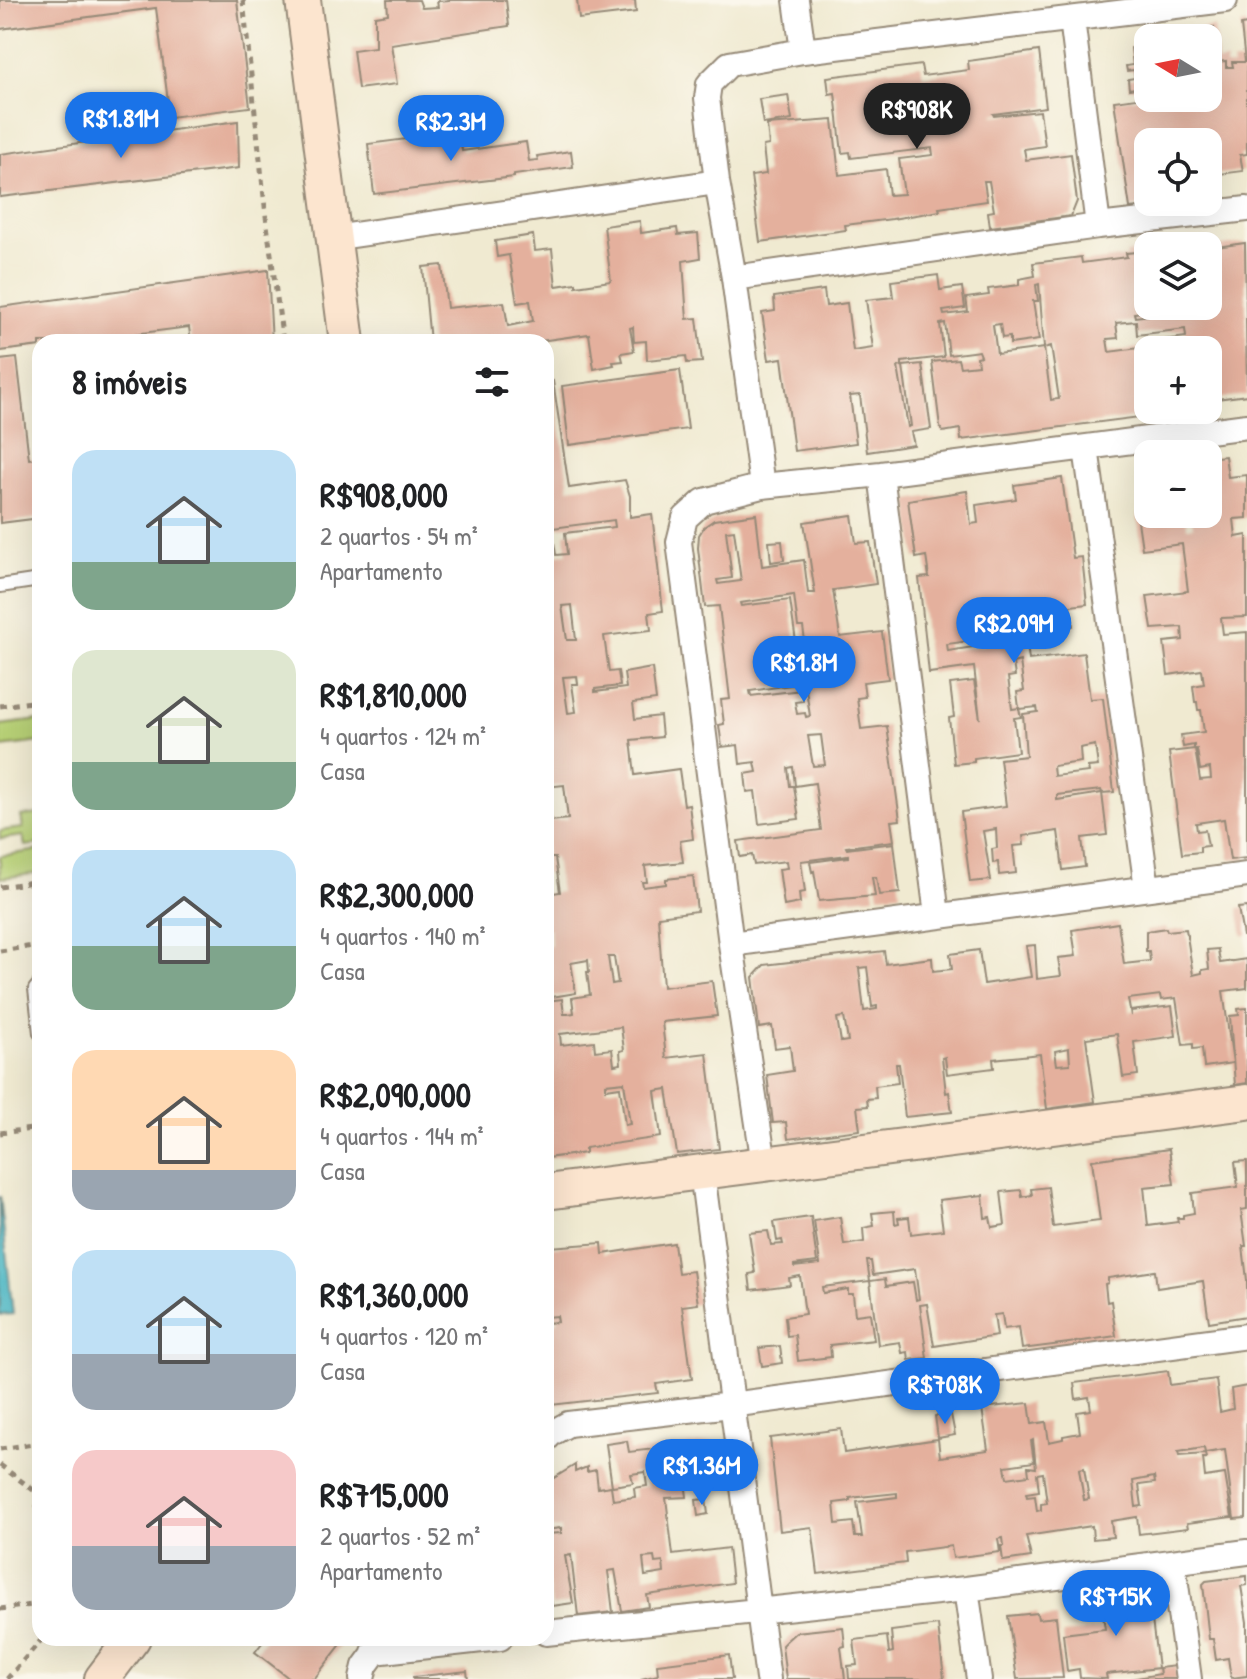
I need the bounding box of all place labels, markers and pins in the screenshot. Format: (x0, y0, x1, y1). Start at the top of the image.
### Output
pin: R$908K (852, 83, 982, 151)
pin: R$1.81M (47, 92, 195, 160)
pin: R$2.3M (386, 95, 516, 163)
pin: R$2.09M (940, 597, 1088, 665)
pin: R$1.8M (739, 636, 869, 704)
pin: R$708K (880, 1358, 1010, 1426)
pin: R$1.36M (628, 1439, 776, 1507)
pin: R$715K (1051, 1570, 1181, 1638)

